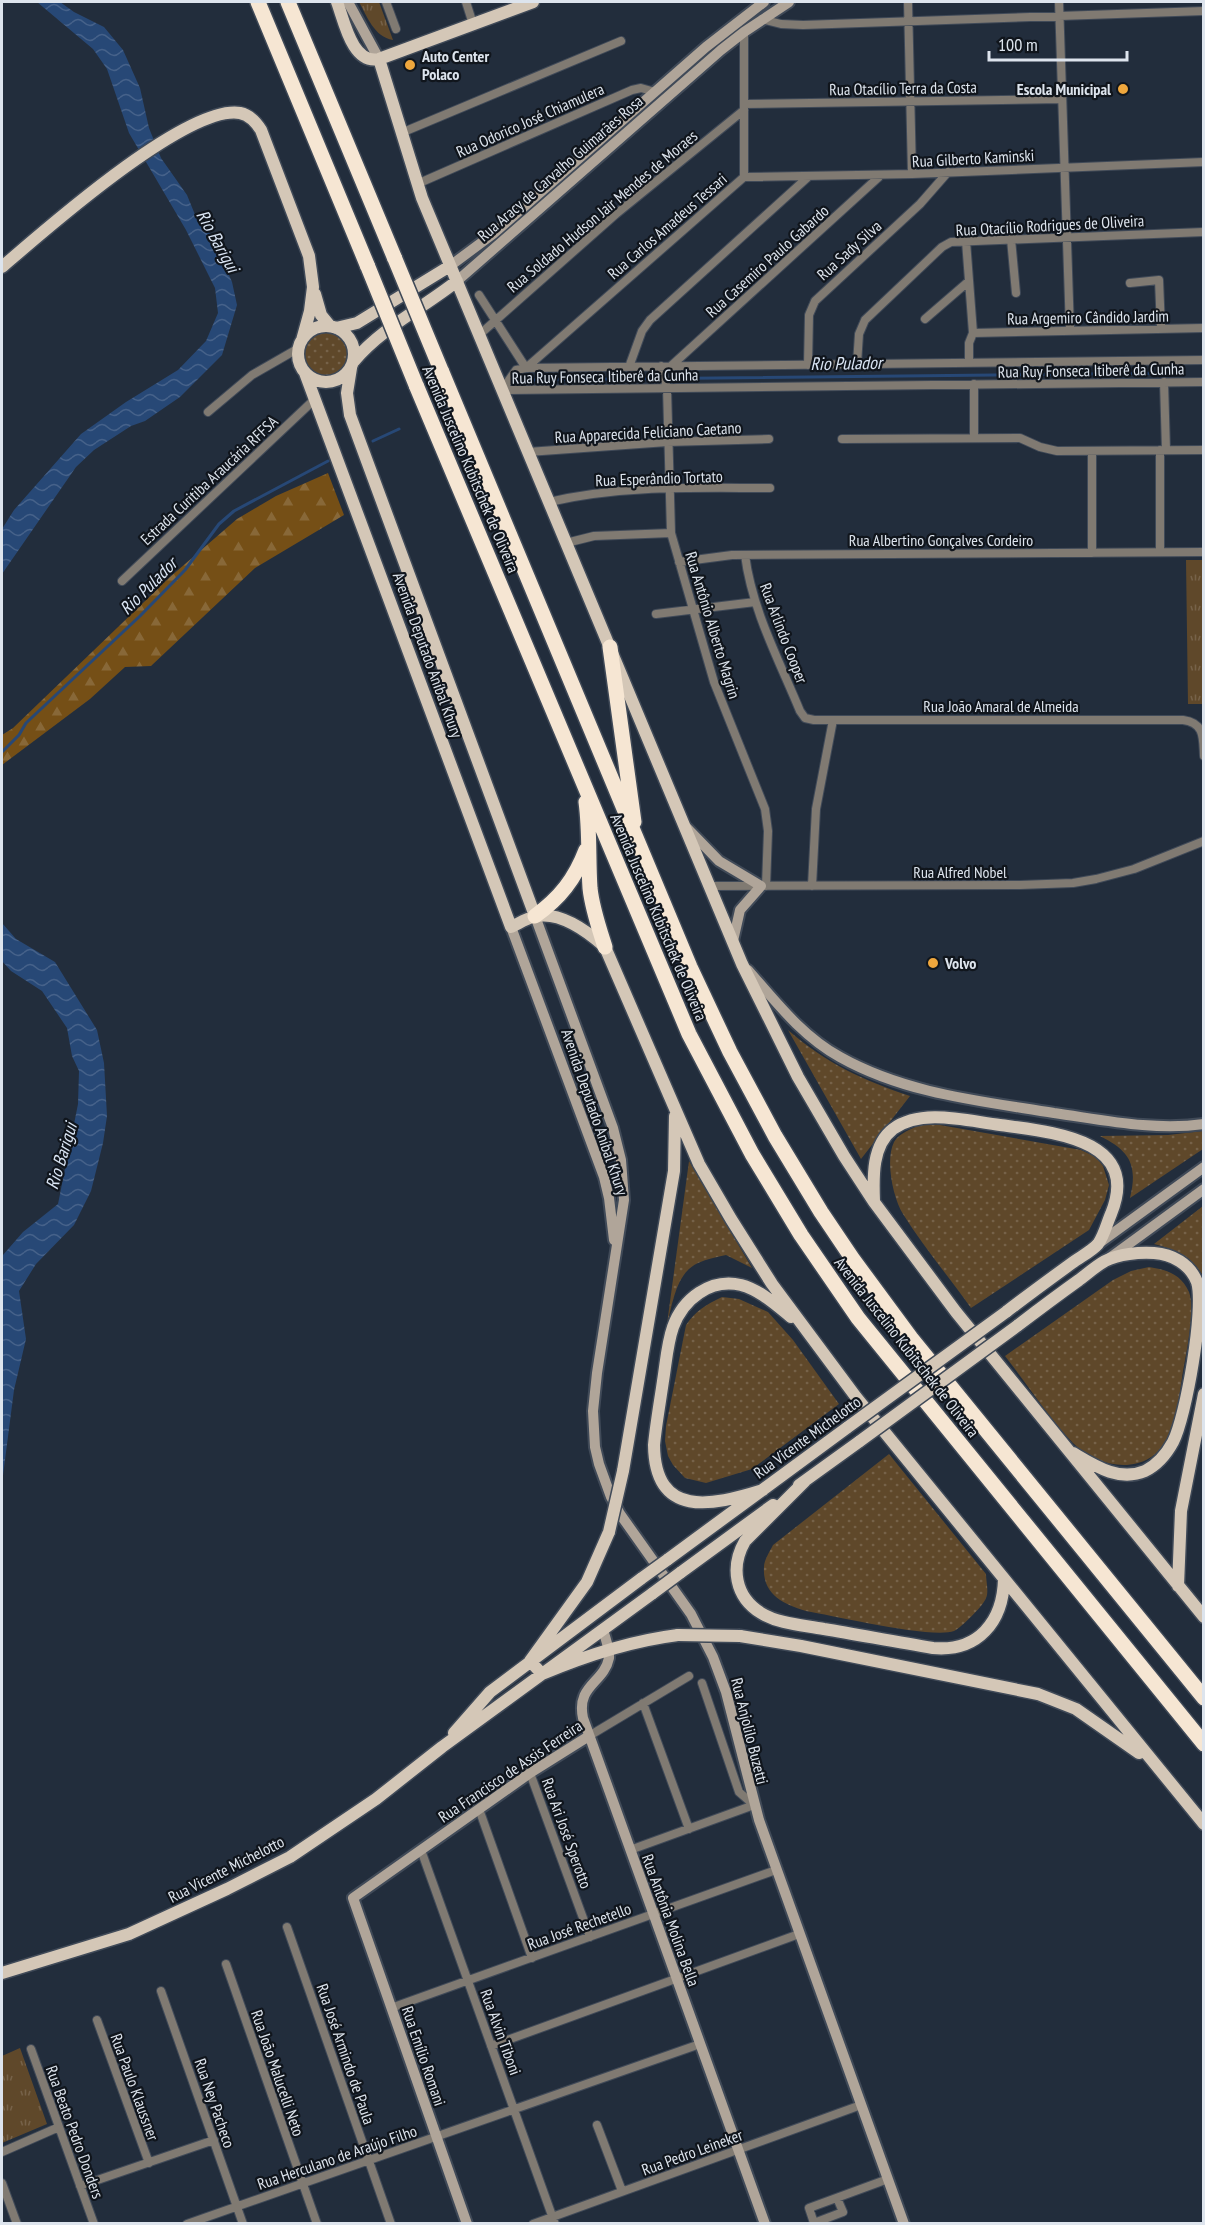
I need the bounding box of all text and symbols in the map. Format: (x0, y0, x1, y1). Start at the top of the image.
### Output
scale bar (989, 24, 1127, 62)
text: 100 m (998, 33, 1038, 56)
place label: Auto Center Polaco (421, 46, 489, 84)
marker: Auto Center Polaco (403, 58, 417, 72)
street label: Rua Otacílio Terra da Costa (829, 77, 977, 99)
street label: Rua Odorico José Chiamulera (453, 78, 607, 162)
place label: Escola Municipal (1017, 79, 1111, 99)
marker: Escola Municipal (1116, 82, 1130, 96)
street label: Rua Aracy de Carvalho Guimarães Rosa (473, 91, 647, 245)
street label: Rua Soldado Hudson Jair Mendes de Moraes (503, 126, 701, 296)
street label: Rua Gilberto Kaminski (911, 145, 1035, 171)
street label: Rua Carlos Amadeus Tessari (603, 169, 731, 283)
street label: Rua Casemiro Paulo Gabardo (701, 200, 833, 321)
water label: Rio Barigui (191, 206, 246, 278)
street label: Rua Otacílio Rodrigues de Oliveira (955, 210, 1145, 240)
street label: Rua Sady Silva (813, 216, 885, 284)
street label: Rua Argemiro Cândido Jardim (1007, 306, 1169, 328)
water label: Rio Pulador (810, 351, 885, 375)
street label: Rua Ruy Fonseca Itiberê da Cunha (997, 358, 1185, 382)
street label: Avenida Juscelino Kubitschek de Oliveira (418, 362, 524, 576)
street label: Rua Ruy Fonseca Itiberê da Cunha (511, 364, 699, 388)
street label: Estrada Curitiba Araucária RFFSA (136, 411, 282, 549)
street label: Rua Apparecida Feliciano Caetano (554, 417, 742, 447)
street label: Rua Esperândio Tortato (595, 466, 723, 490)
street label: Rua Albertino Gonçalves Cordeiro (849, 530, 1033, 550)
street label: Rua Antônio Alberto Magrin (681, 549, 745, 701)
water label: Rio Pulador (115, 550, 184, 619)
street label: Avenida Deputado Aníbal Khury (389, 570, 467, 740)
street label: Rua Arlindo Cooper (756, 580, 813, 687)
street label: Rua João Amaral de Almeida (923, 696, 1079, 716)
street label: Avenida Juscelino Kubitschek de Oliveira (606, 810, 712, 1024)
street label: Rua Alfred Nobel (913, 862, 1007, 882)
place label: Volvo (944, 953, 976, 973)
marker: Volvo (926, 956, 940, 970)
street label: Avenida Deputado Aníbal Khury (557, 1026, 633, 1198)
water label: Rio Barigui (40, 1118, 83, 1192)
street label: Avenida Juscelino Kubitschek de Oliveira (830, 1253, 984, 1441)
street label: Rua Vicente Michelotto (750, 1391, 865, 1483)
street label: Rua Anjolilo Buzetti (727, 1676, 773, 1786)
street label: Rua Francisco de Assis Ferreira (434, 1715, 586, 1827)
street label: Rua Ari José Sperotto (538, 1775, 596, 1891)
street label: Rua Vicente Michelotto (165, 1831, 287, 1907)
street label: Rua Antônia Molina Bella (638, 1851, 704, 1989)
street label: Rua José Rechetello (524, 1898, 634, 1954)
street label: Rua José Armindo de Paula (313, 1981, 379, 2127)
street label: Rua Alvin Tiboni (476, 1986, 526, 2078)
street label: Rua Emílio Romani (398, 2004, 450, 2108)
street label: Rua João Malucelli Neto (247, 2007, 309, 2139)
street label: Rua Paulo Klaussner (106, 2031, 164, 2144)
street label: Rua Ney Pacheco (190, 2056, 240, 2150)
street label: Rua Beato Pedro Donders (42, 2063, 108, 2201)
street label: Rua Herculano de Araújo Filho (255, 2120, 419, 2194)
street label: Rua Pedro Leineker (639, 2124, 746, 2180)

